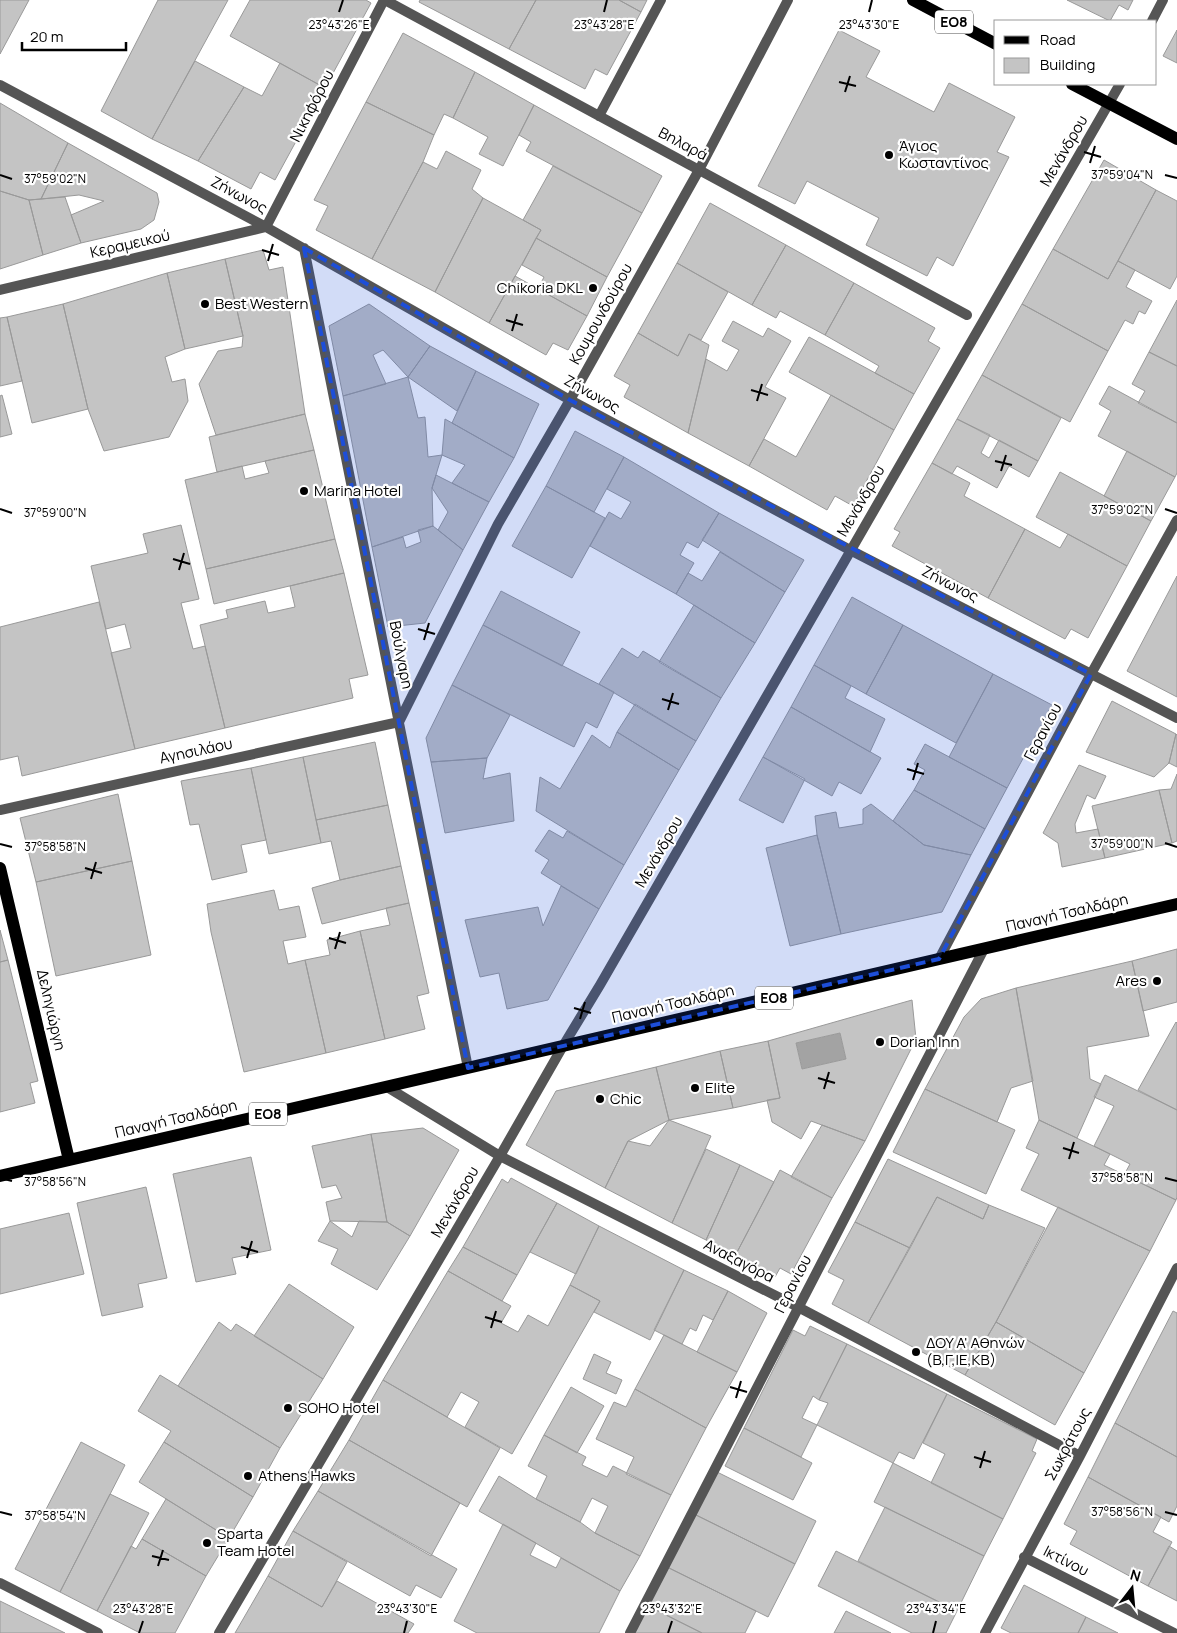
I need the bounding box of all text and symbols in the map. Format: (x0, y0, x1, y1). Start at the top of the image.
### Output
road number: ΕΟ8 (935, 11, 973, 34)
text: 23°43'26"E (309, 16, 370, 33)
text: 23°43'28"E (574, 16, 634, 33)
text: 23°43'30"E (839, 16, 899, 33)
scale bar (22, 20, 126, 52)
legend (994, 20, 1157, 85)
text: 20 m (30, 26, 63, 47)
text: Road (1040, 29, 1076, 50)
text: Building (1040, 54, 1095, 75)
street label: Νικηφόρου (284, 66, 339, 145)
street label: Μενάνδρου (1035, 111, 1092, 190)
street label: Βηλαρά (655, 122, 711, 165)
place label: Άγιος Κωσταντίνος (899, 135, 989, 173)
marker: Άγιος Κωσταντίνος (883, 149, 895, 161)
text: 37°59'04"N (1091, 166, 1153, 183)
text: 37°59'02"N (24, 170, 86, 187)
street label: Ζήνωνος (207, 171, 271, 218)
street label: Κεραμεικού (88, 224, 172, 263)
street label: Κουμουνδούρου (564, 259, 637, 368)
place label: Chikoria DKL (497, 277, 583, 298)
marker: Chikoria DKL (587, 282, 599, 294)
place label: Best Western (215, 293, 309, 314)
marker: Best Western (199, 298, 211, 310)
street label: Ζήνωνος (560, 370, 624, 418)
street label: Μενάνδρου (832, 461, 889, 540)
place label: Marina Hotel (314, 480, 401, 501)
marker: Marina Hotel (298, 485, 310, 497)
text: 37°59'02"N (1091, 501, 1153, 518)
text: 37°59'00"N (24, 504, 86, 521)
street label: Ζήνωνος (918, 560, 982, 607)
street label: Βούλγαρη (385, 619, 418, 691)
street label: Γερανίου (1019, 699, 1067, 764)
street label: Αγησιλάου (158, 733, 234, 768)
street label: Μενάνδρου (630, 812, 687, 891)
text: 37°59'00"N (1091, 835, 1153, 852)
text: 37°58'58"N (24, 838, 86, 855)
street label: Παναγή Τσαλδάρη (1004, 888, 1130, 937)
street label: Δεληγιώργη (32, 967, 71, 1053)
place label: Ares (1116, 970, 1147, 991)
marker: Ares (1151, 975, 1163, 987)
street label: Παναγή Τσαλδάρη (610, 979, 736, 1028)
road number: ΕΟ8 (755, 986, 793, 1010)
place label: Dorian Inn (890, 1031, 960, 1052)
marker: Dorian Inn (874, 1036, 886, 1048)
place label: Elite (705, 1077, 735, 1098)
marker: Elite (689, 1082, 701, 1094)
place label: Chic (610, 1088, 641, 1109)
marker: Chic (594, 1093, 606, 1105)
street label: Παναγή Τσαλδάρη (113, 1094, 239, 1143)
road number: ΕΟ8 (249, 1102, 287, 1126)
street label: Μενάνδρου (426, 1162, 483, 1241)
text: 37°58'58"N (1091, 1169, 1153, 1186)
text: 37°58'56"N (24, 1173, 86, 1190)
street label: Αναξαγόρα (700, 1234, 778, 1287)
street label: Γερανίου (769, 1251, 816, 1316)
place label: ΔΟΥ Α' Αθηνών (Β,Γ,ΙΕ,ΚΒ) (926, 1332, 1025, 1370)
marker: ΔΟΥ Α' Αθηνών (Β,Γ,ΙΕ,ΚΒ) (910, 1346, 922, 1358)
place label: SOHO Hotel (298, 1397, 379, 1418)
marker: SOHO Hotel (282, 1402, 294, 1414)
street label: Σωκράτους (1039, 1403, 1096, 1484)
place label: Athens Hawks (258, 1465, 356, 1486)
marker: Athens Hawks (242, 1470, 254, 1482)
text: 37°58'56"N (1091, 1503, 1153, 1520)
text: 37°58'54"N (24, 1507, 86, 1524)
place label: Sparta Team Hotel (217, 1523, 295, 1561)
marker: Sparta Team Hotel (201, 1537, 213, 1549)
street label: Ικτίνου (1040, 1540, 1093, 1581)
north arrow (1107, 1563, 1157, 1613)
text: N (1128, 1565, 1143, 1586)
text: 23°43'28"E (113, 1600, 173, 1617)
text: 23°43'30"E (377, 1600, 437, 1617)
text: 23°43'32"E (642, 1600, 702, 1617)
text: 23°43'34"E (906, 1600, 966, 1617)

